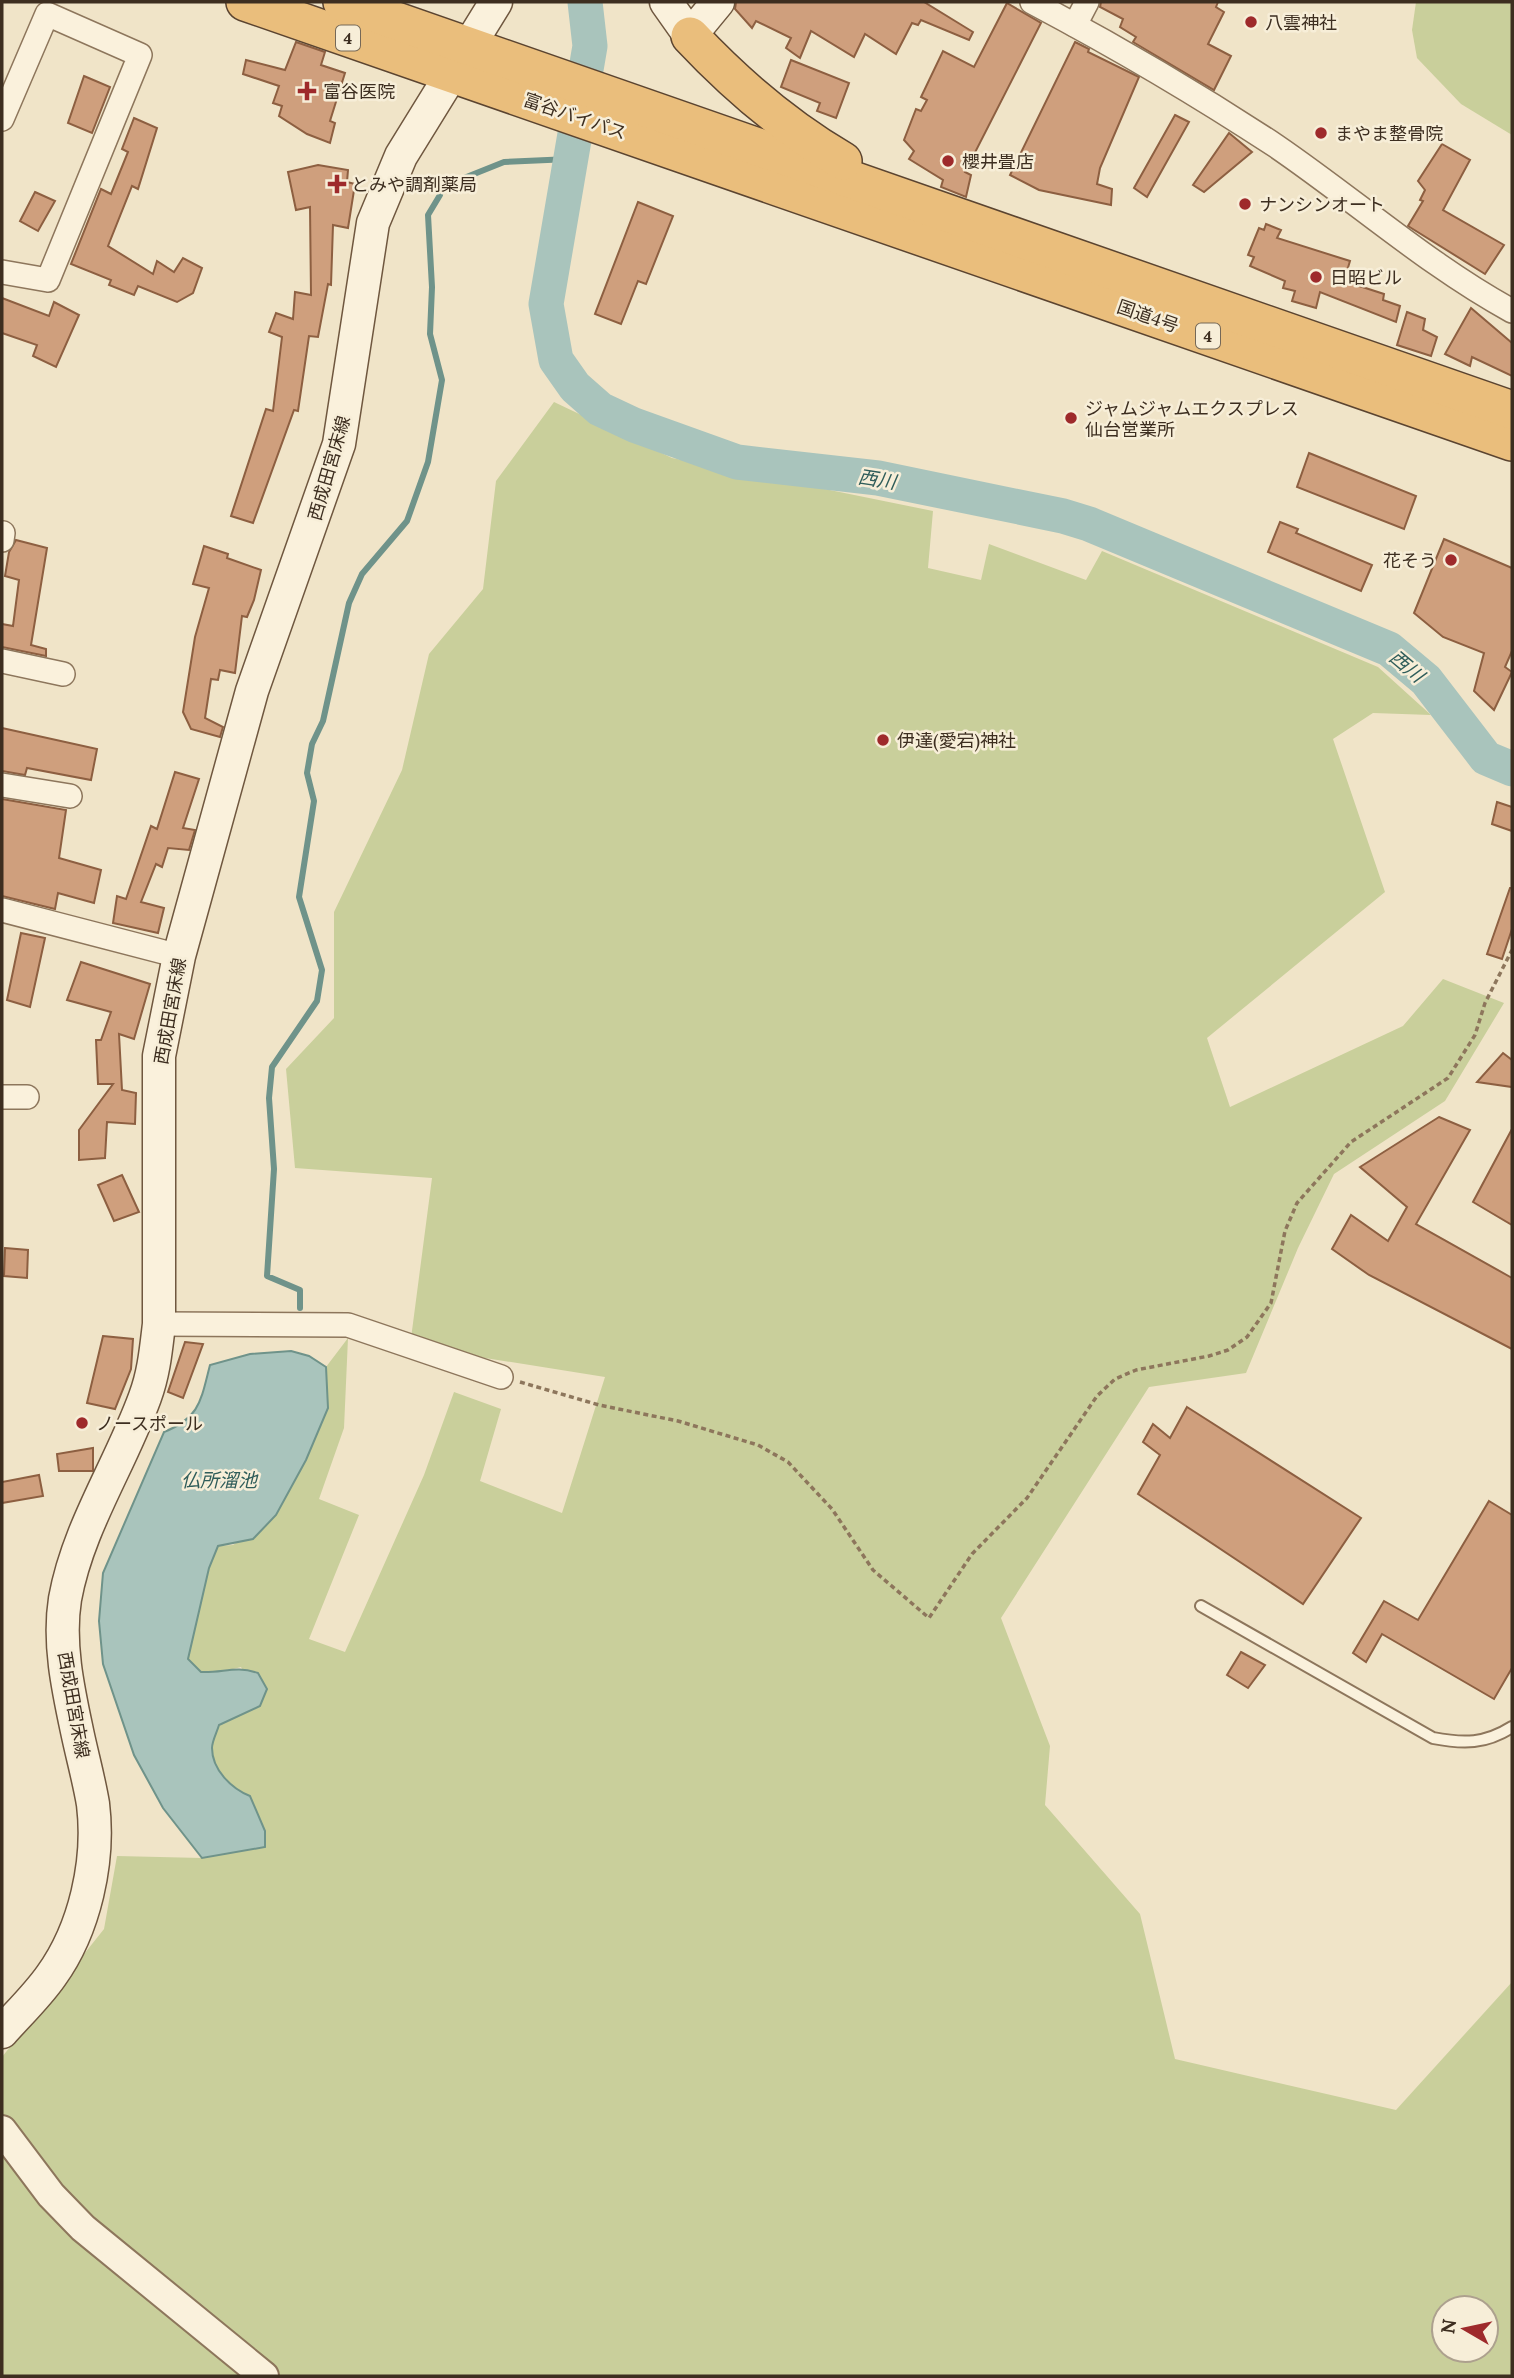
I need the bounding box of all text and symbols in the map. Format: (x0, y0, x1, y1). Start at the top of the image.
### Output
place label: 八雲神社 (1265, 11, 1337, 34)
marker: 八雲神社 (1243, 14, 1259, 30)
road number: 4 (336, 26, 360, 50)
place label: 富谷医院 (323, 80, 395, 103)
marker: 富谷医院 (297, 81, 317, 101)
street label: 富谷バイパス (520, 88, 630, 144)
place label: まやま整骨院 (1335, 122, 1443, 145)
marker: まやま整骨院 (1313, 125, 1329, 141)
place label: 櫻井畳店 (962, 150, 1034, 173)
marker: 櫻井畳店 (940, 153, 956, 169)
place label: とみや調剤薬局 (351, 173, 477, 196)
marker: とみや調剤薬局 (329, 176, 345, 192)
place label: ナンシンオート (1259, 193, 1385, 216)
marker: ナンシンオート (1237, 196, 1253, 212)
place label: 日昭ビル (1330, 266, 1402, 289)
marker: 日昭ビル (1308, 269, 1324, 285)
street label: 国道4号 (1114, 295, 1182, 337)
road number: 4 (1196, 324, 1220, 348)
place label: ジャムジャムエクスプレス 仙台営業所 (1085, 397, 1299, 441)
marker: ジャムジャムエクスプレス 仙台営業所 (1063, 410, 1079, 426)
street label: 西成田宮床線 (303, 413, 355, 523)
water label: 西川 (856, 464, 900, 494)
place label: 花そう (1383, 549, 1437, 572)
marker: 花そう (1443, 552, 1459, 568)
water label: 西川 (1385, 645, 1431, 689)
place label: 伊達(愛宕)神社 (897, 729, 1016, 752)
marker: 伊達(愛宕)神社 (875, 732, 891, 748)
street label: 西成田宮床線 (149, 956, 191, 1066)
place label: ノースポール (96, 1412, 203, 1435)
marker: ノースポール (74, 1415, 90, 1431)
water label: 仏所溜池 (181, 1468, 259, 1492)
street label: 西成田宮床線 (53, 1650, 95, 1760)
north arrow (1430, 2294, 1500, 2364)
text: N (1435, 2317, 1461, 2335)

